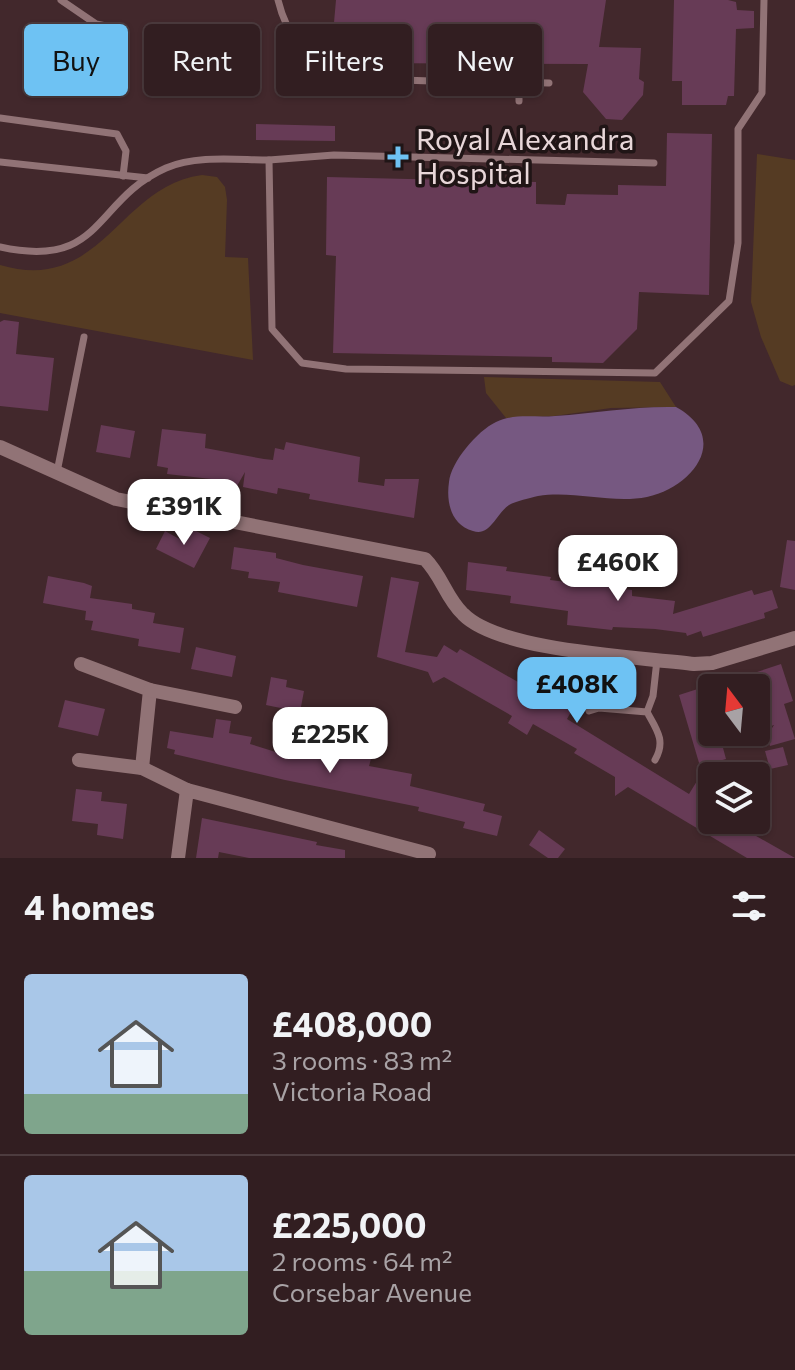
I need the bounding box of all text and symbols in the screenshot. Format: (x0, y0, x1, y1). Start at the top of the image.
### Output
chip: Buy (24, 24, 128, 96)
chip: Rent (144, 24, 260, 96)
chip: Filters (276, 24, 412, 96)
chip: New (428, 24, 542, 96)
place label: Royal Alexandra Hospital (416, 119, 634, 190)
marker: Royal Alexandra Hospital (387, 146, 409, 168)
pin: £391K (128, 479, 240, 547)
text: £391K (146, 489, 222, 520)
pin: £460K (562, 535, 674, 603)
text: £460K (576, 545, 660, 576)
pin: £408K (521, 657, 633, 725)
text: £408K (535, 667, 619, 698)
north arrow (698, 674, 770, 746)
map controls (698, 674, 770, 834)
pin: £225K (274, 707, 386, 775)
text: £225K (291, 717, 369, 748)
button: layers (698, 762, 770, 834)
icon: filters (727, 884, 771, 928)
text: 4 homes (24, 885, 155, 927)
text: £408,000 (272, 1002, 432, 1044)
icon: home (88, 1006, 184, 1102)
text: 3 rooms · 83 m² (272, 1044, 452, 1075)
text: Victoria Road (272, 1075, 432, 1106)
text: £225,000 (272, 1203, 426, 1245)
icon: home (88, 1207, 184, 1303)
text: 2 rooms · 64 m² (272, 1245, 453, 1276)
text: Corsebar Avenue (272, 1276, 472, 1307)

